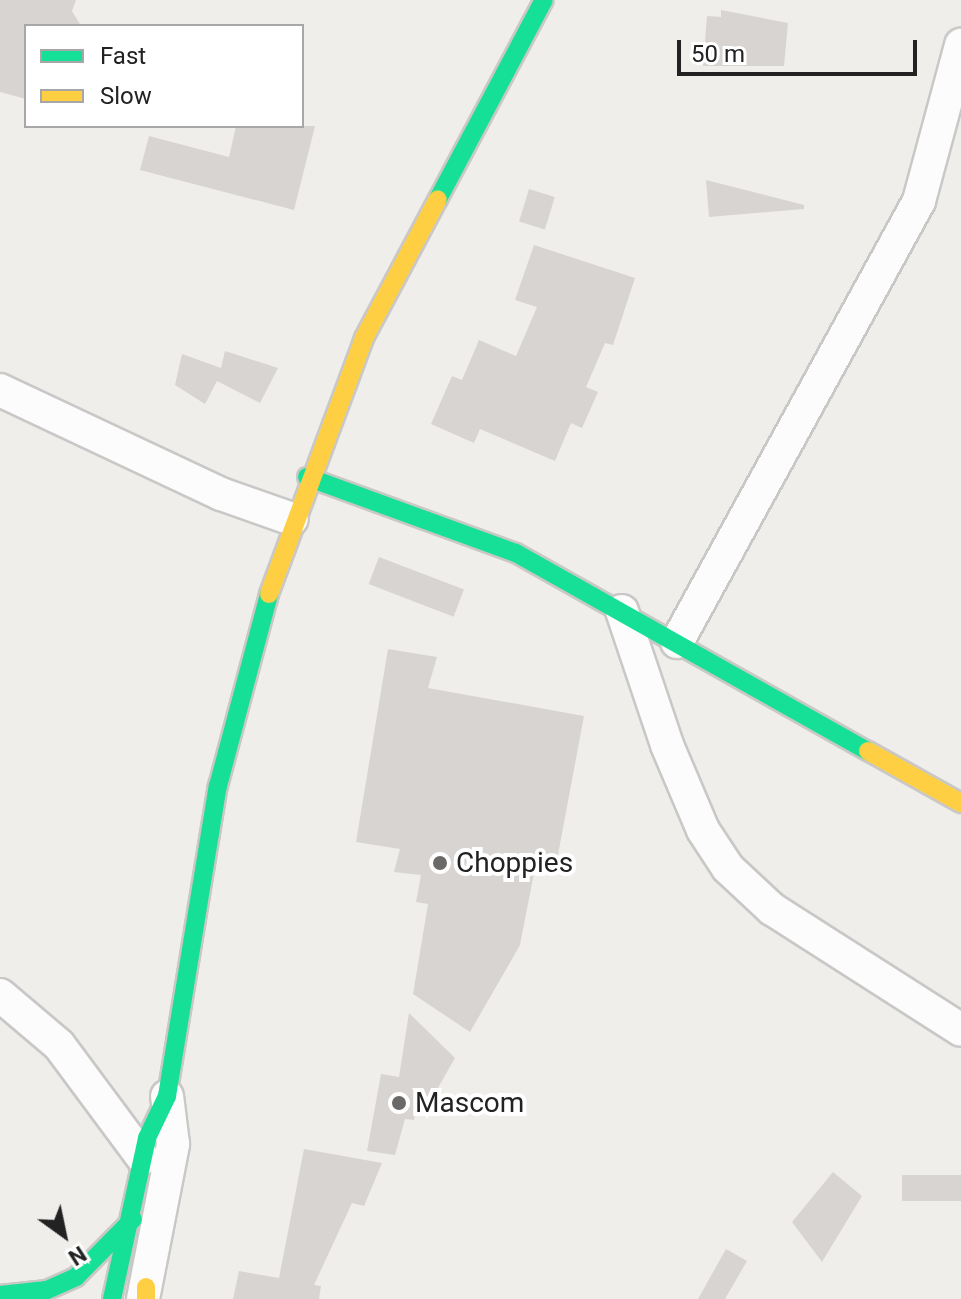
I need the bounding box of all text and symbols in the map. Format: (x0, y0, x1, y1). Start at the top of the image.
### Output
legend (24, 24, 304, 128)
scale bar (681, 24, 921, 74)
text: 50 m (691, 40, 745, 68)
text: Fast (100, 42, 146, 70)
text: Slow (100, 82, 152, 110)
place label: Choppies (456, 846, 573, 880)
marker: Choppies (431, 854, 449, 872)
place label: Mascom (415, 1086, 524, 1120)
marker: Mascom (390, 1094, 408, 1112)
north arrow (24, 1195, 104, 1275)
text: N (64, 1241, 91, 1270)

